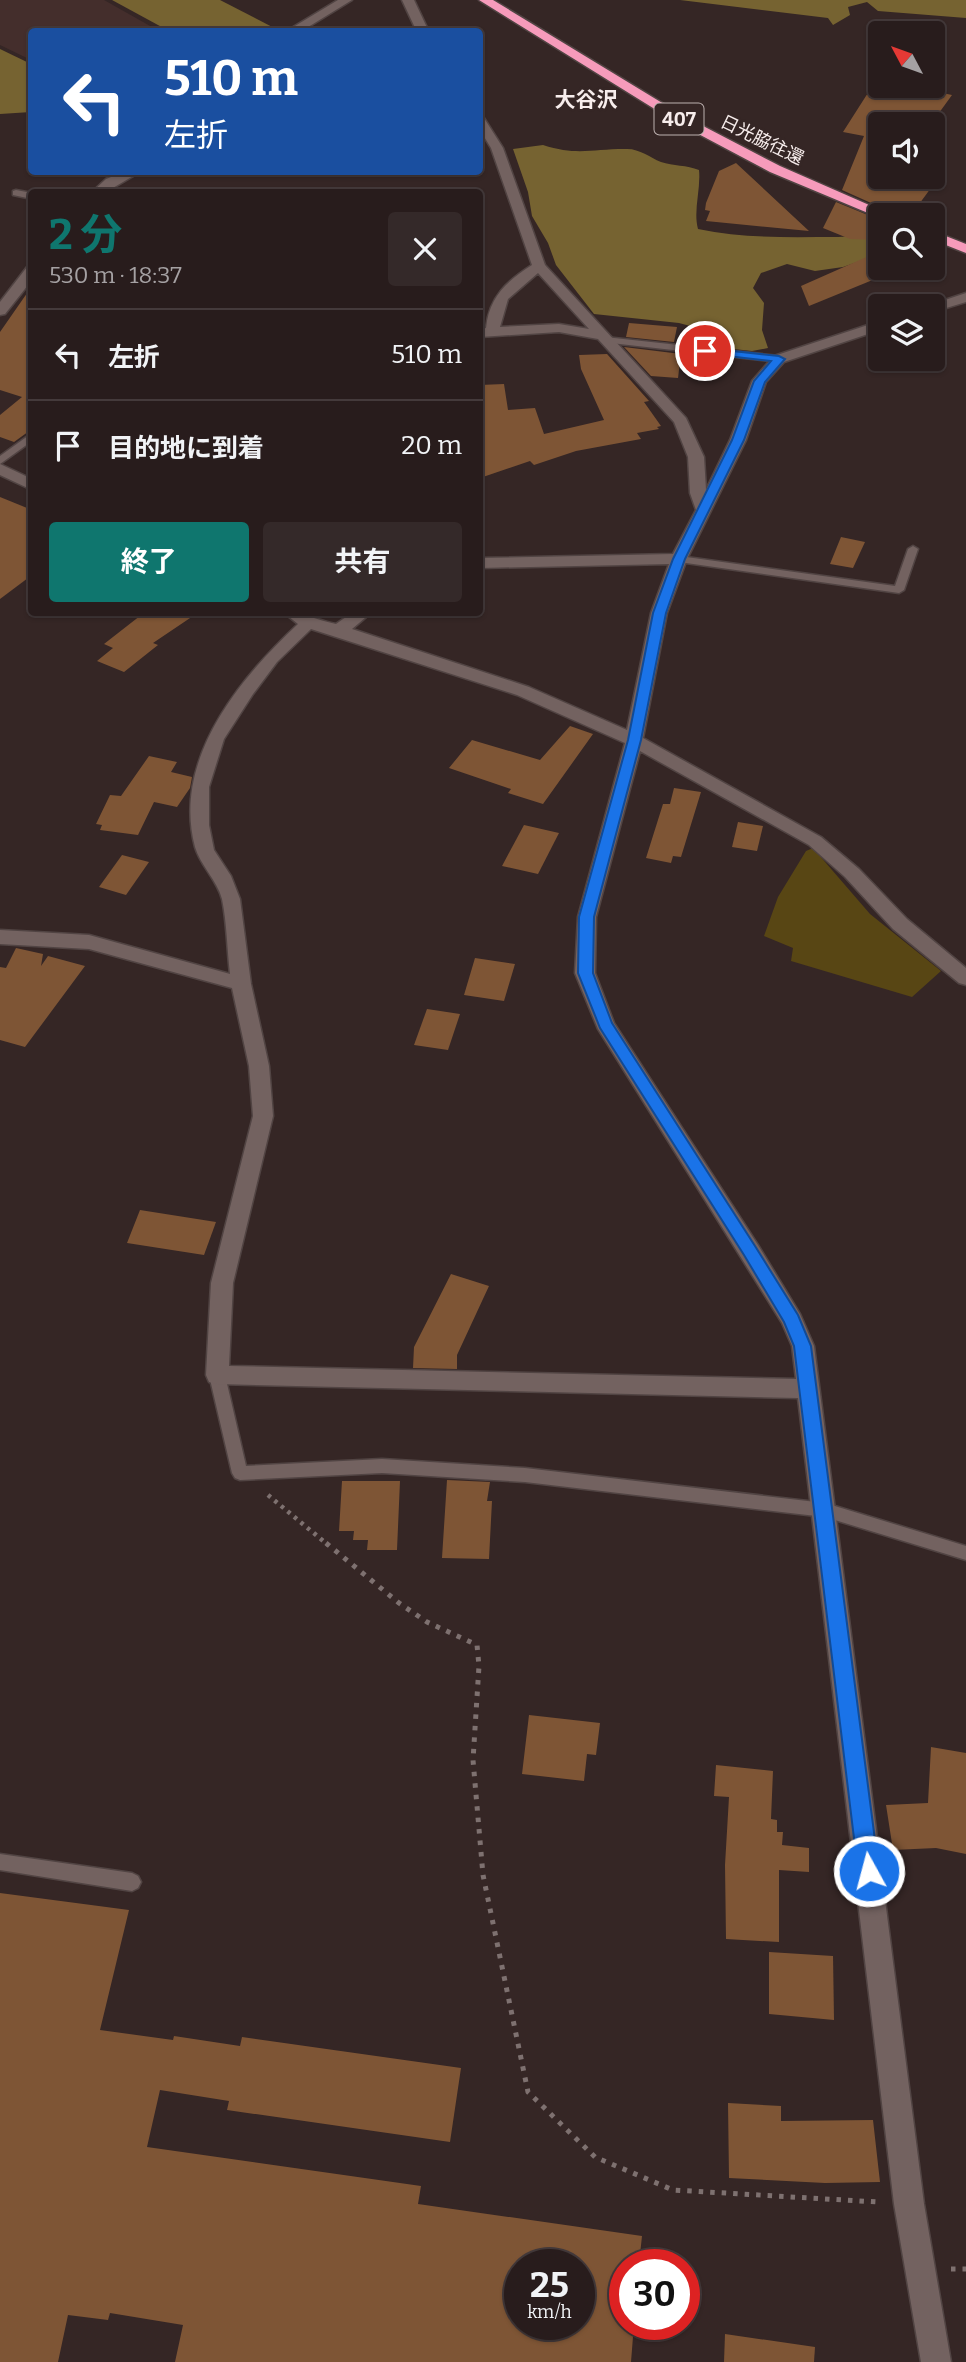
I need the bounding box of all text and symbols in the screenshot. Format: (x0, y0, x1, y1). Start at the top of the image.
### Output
north arrow (868, 21, 945, 98)
map controls (868, 21, 945, 371)
text: 510 m (164, 49, 298, 108)
icon: left (49, 56, 140, 147)
district label: 大谷沢 (555, 87, 618, 113)
road number: 407 (654, 104, 704, 134)
street label: 日光脇往還 (717, 110, 807, 170)
button: sound (868, 112, 945, 189)
text: 左折 (164, 116, 228, 154)
button: search (868, 203, 945, 280)
text: 2 分 (49, 210, 122, 260)
button: close (388, 212, 462, 286)
text: 530 m · 18:37 (49, 261, 182, 289)
button: layers (868, 294, 945, 371)
pin (675, 321, 735, 381)
icon: arrive (686, 332, 724, 370)
icon: left (49, 336, 87, 374)
text: 510 m (391, 339, 462, 370)
text: 左折 (108, 342, 160, 373)
icon: arrive (49, 427, 87, 465)
text: 20 m (401, 430, 462, 461)
text: 目的地に到着 (108, 433, 264, 464)
button: 終了 (49, 522, 249, 602)
button: 共有 (263, 522, 462, 602)
position arrow (832, 1834, 906, 1908)
speed limit sign: 30 (609, 2249, 700, 2340)
text: 25 (530, 2264, 569, 2306)
text: km/h (527, 2301, 572, 2323)

